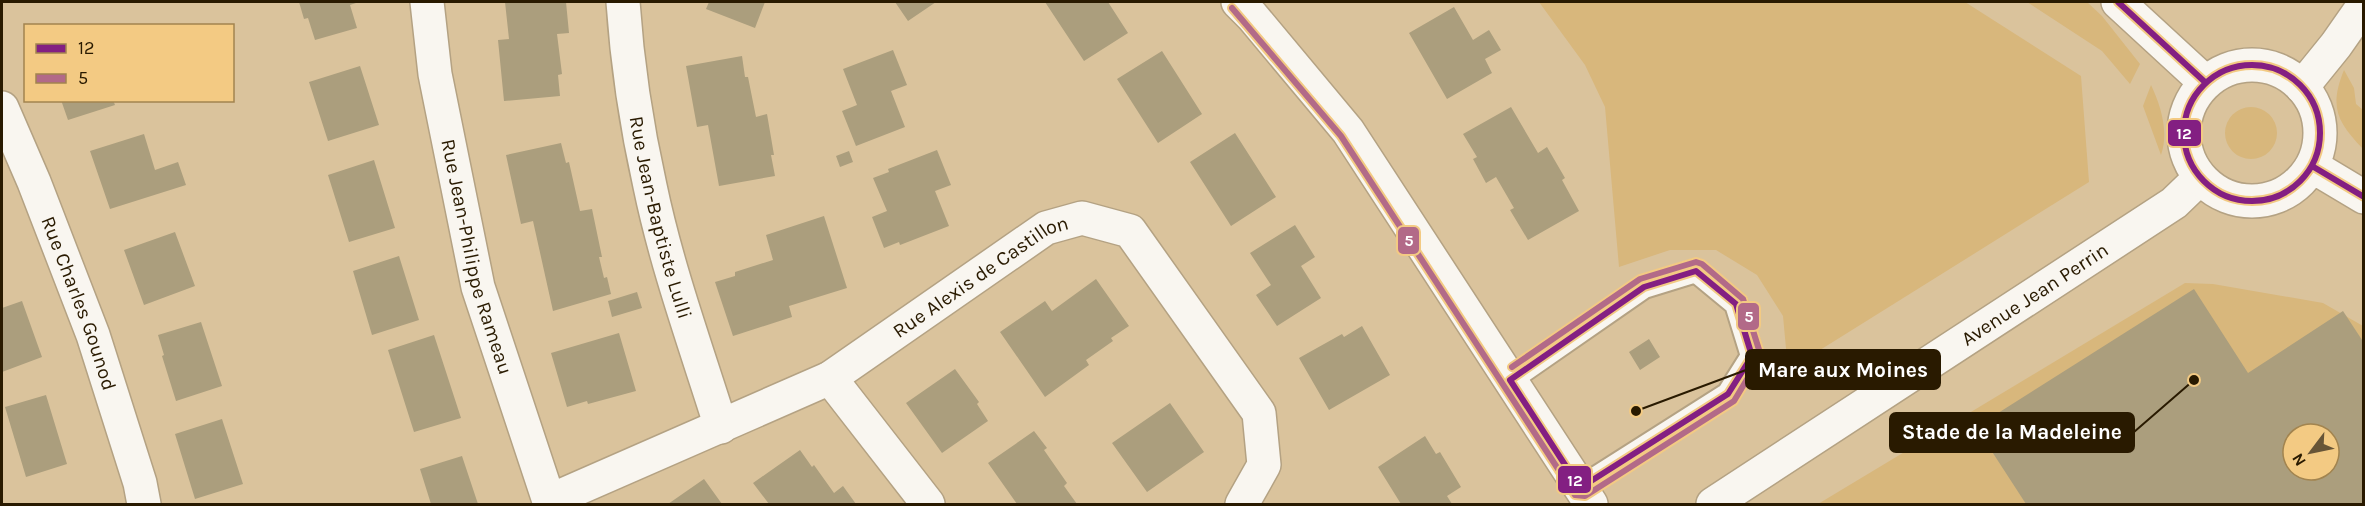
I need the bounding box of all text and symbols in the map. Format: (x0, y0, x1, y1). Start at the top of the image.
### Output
legend (24, 24, 234, 102)
text: 12 (78, 37, 94, 59)
text: 5 (78, 67, 88, 89)
street label: Rue Jean-Baptiste Lulli (625, 114, 696, 322)
line badge: 12 (2167, 119, 2202, 147)
text: 12 (2176, 124, 2192, 143)
street label: Rue Jean-Philippe Rameau (436, 137, 517, 378)
street label: Rue Alexis de Castillon (889, 211, 1071, 343)
street label: Rue Charles Gounod (36, 213, 121, 393)
line badge: 5 (1397, 226, 1420, 255)
text: 5 (1404, 231, 1414, 250)
street label: Avenue Jean Perrin (1957, 238, 2113, 351)
line badge: 5 (1737, 302, 1760, 331)
text: 5 (1744, 307, 1754, 326)
callout: Mare aux Moines (1746, 350, 1940, 389)
text: Mare aux Moines (1758, 358, 1928, 382)
callout: Stade de la Madeleine (1890, 413, 2134, 452)
text: Stade de la Madeleine (1902, 420, 2122, 444)
north arrow (2281, 422, 2341, 482)
text: N (2288, 450, 2310, 470)
line badge: 12 (1557, 465, 1592, 494)
text: 12 (1567, 471, 1583, 490)

